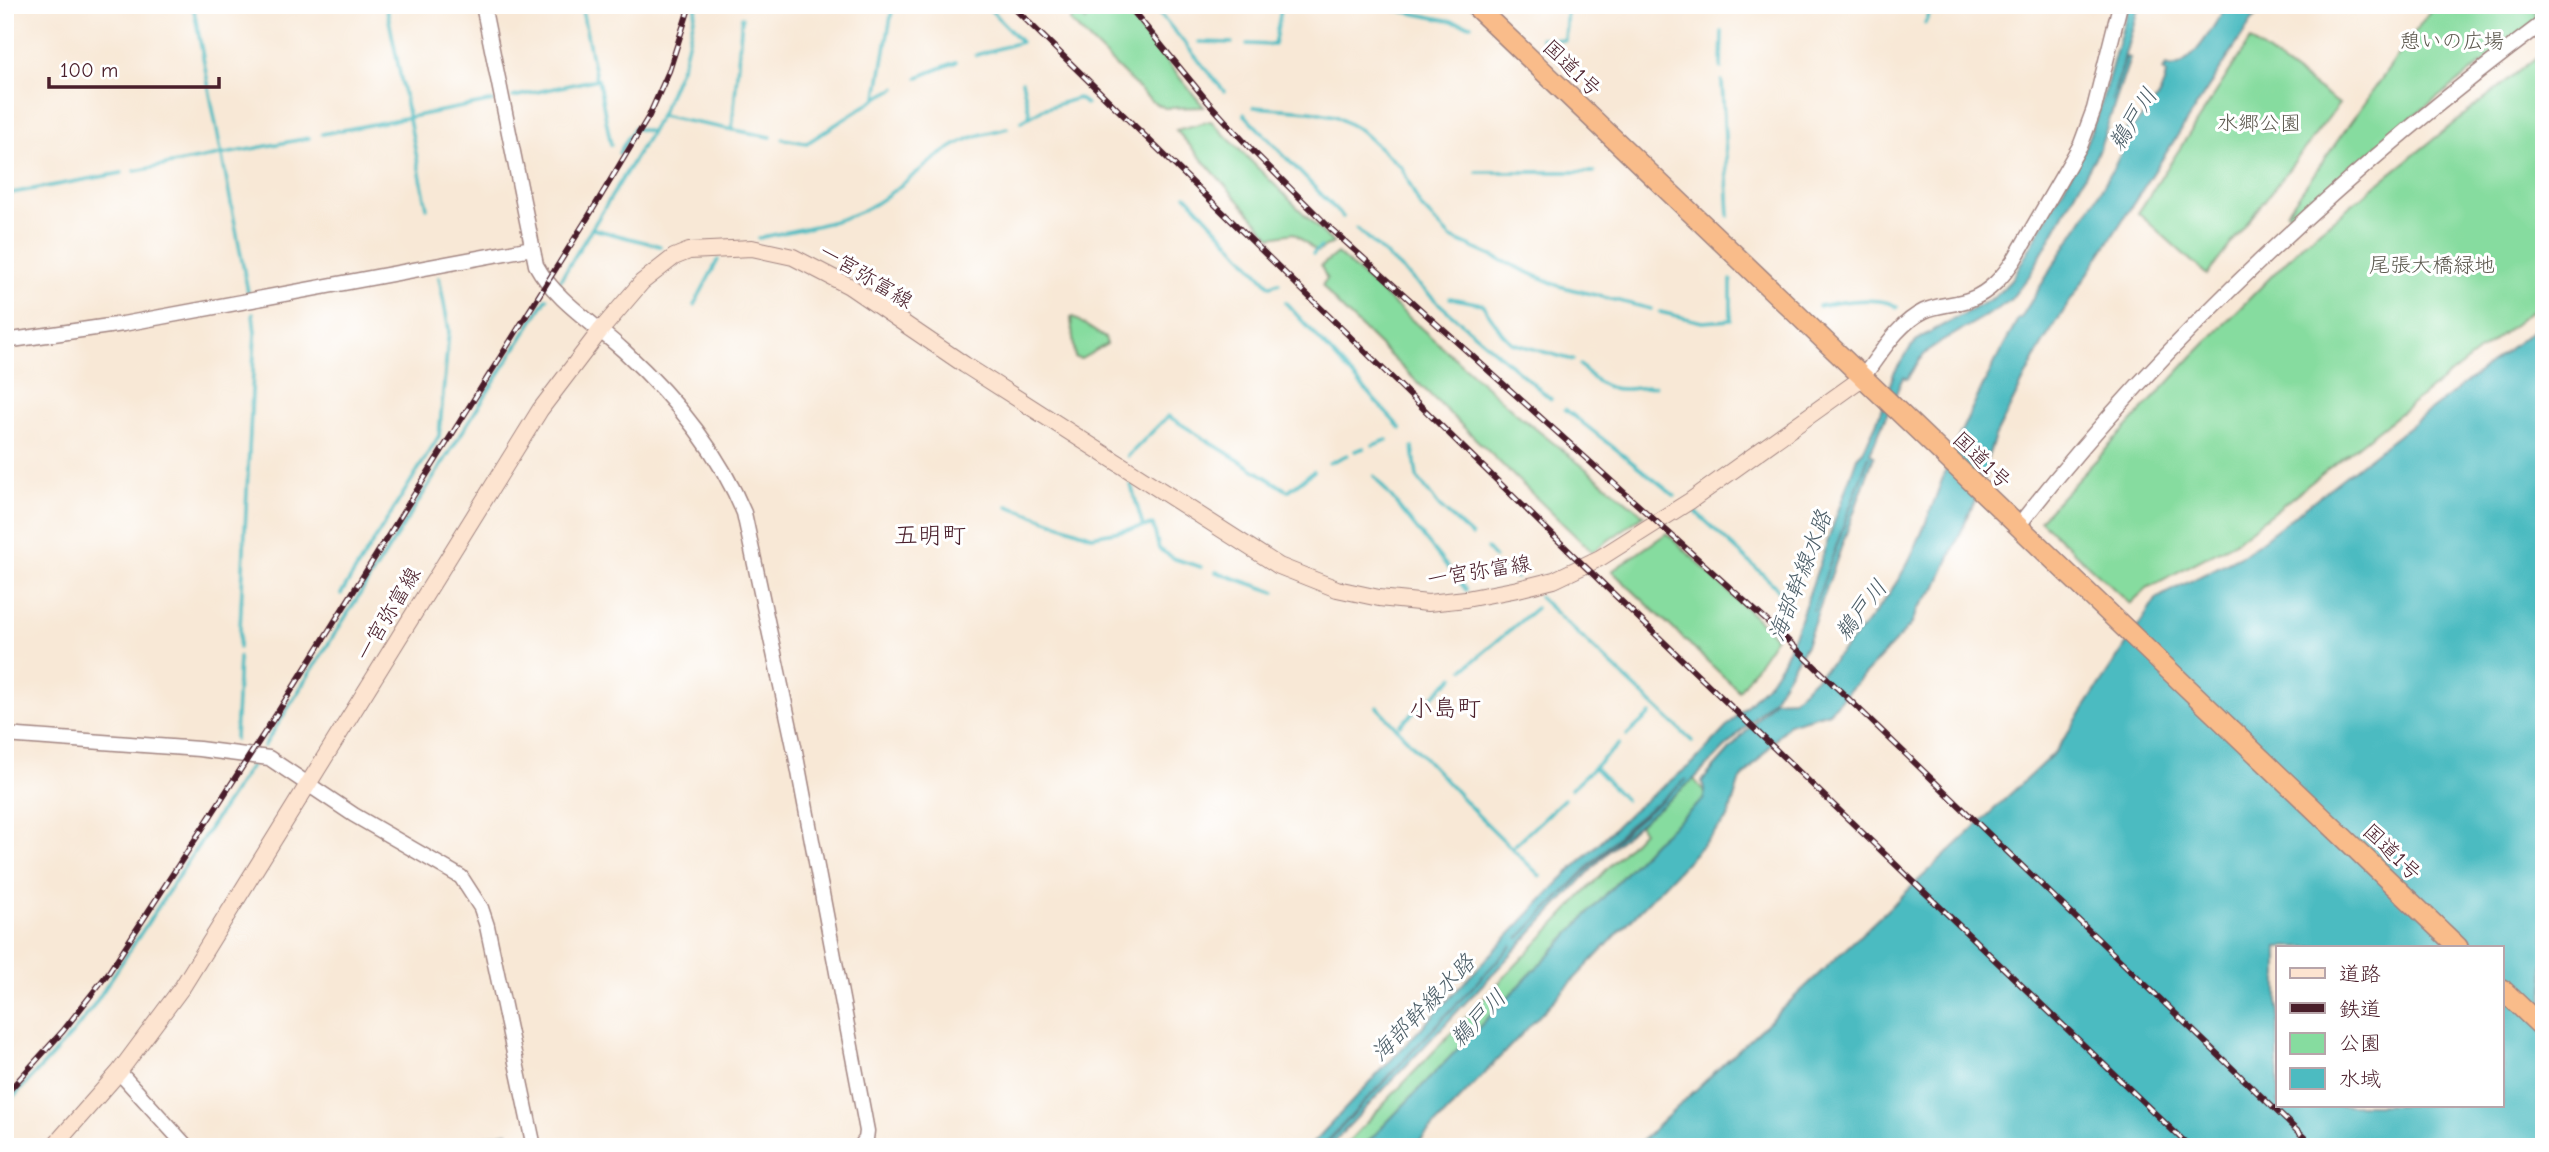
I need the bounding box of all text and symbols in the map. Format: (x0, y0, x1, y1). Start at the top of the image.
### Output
park label: 憩いの広場 (2400, 29, 2505, 53)
street label: 国道1号 (1538, 35, 1606, 101)
scale bar (49, 46, 219, 90)
text: 100 m (60, 58, 118, 82)
water label: 鵜戸川 (2103, 83, 2163, 155)
park label: 水郷公園 (2217, 111, 2301, 135)
street label: 一宮弥富線 (815, 239, 917, 313)
park label: 尾張大橋緑地 (2369, 253, 2495, 277)
street label: 国道1号 (1948, 427, 2016, 493)
water label: 海部幹線水路 (1763, 505, 1838, 645)
district label: 五明町 (894, 521, 966, 549)
street label: 一宮弥富線 (1425, 551, 1533, 591)
street label: 一宮弥富線 (351, 563, 425, 665)
water label: 鵜戸川 (1829, 575, 1893, 645)
district label: 小島町 (1409, 694, 1481, 722)
street label: 国道1号 (2358, 819, 2426, 885)
legend (2276, 946, 2504, 1106)
water label: 海部幹線水路 (1365, 948, 1482, 1067)
text: 道路 (2339, 962, 2381, 986)
water label: 鵜戸川 (1444, 984, 1512, 1052)
text: 鉄道 (2339, 997, 2381, 1021)
text: 公園 (2339, 1031, 2381, 1055)
text: 水域 (2339, 1067, 2381, 1091)

